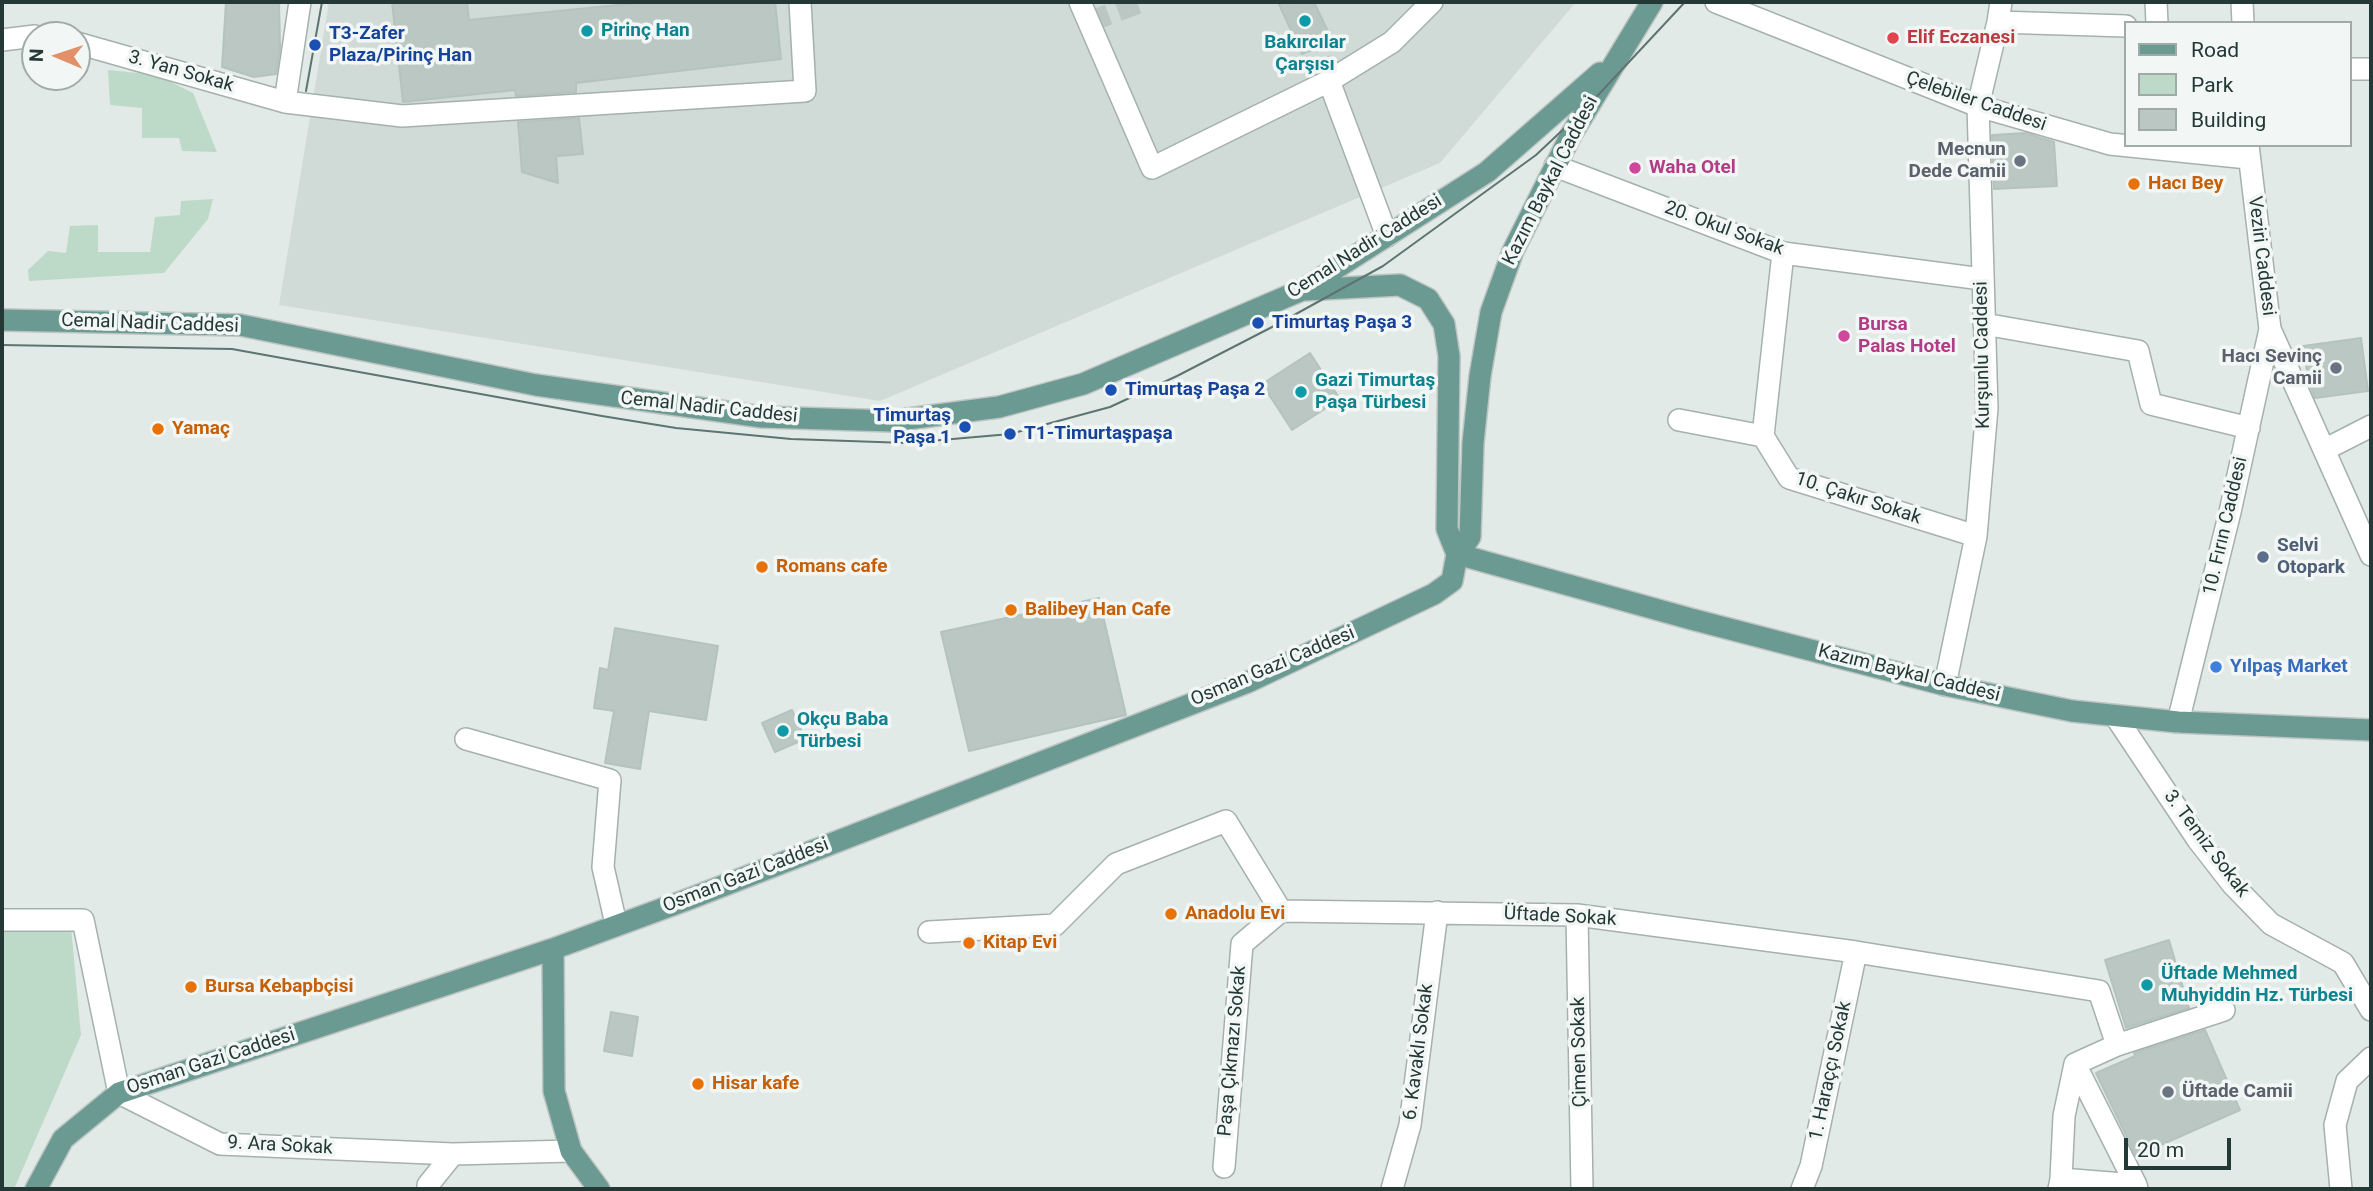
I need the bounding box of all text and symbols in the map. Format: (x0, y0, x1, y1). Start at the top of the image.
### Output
marker: Bakırcılar Çarşısı (1297, 13, 1313, 29)
place label: Pirinç Han (601, 20, 690, 42)
north arrow (21, 21, 91, 91)
legend (2124, 21, 2352, 147)
place label: T3-Zafer Plaza/Pirinç Han (329, 23, 472, 67)
marker: Pirinç Han (579, 23, 595, 39)
place label: Elif Eczanesi (1907, 27, 2015, 49)
marker: Elif Eczanesi (1885, 30, 1901, 46)
place label: Bakırcılar Çarşısı (1264, 32, 1346, 76)
marker: T3-Zafer Plaza/Pirinç Han (307, 37, 323, 53)
text: Road (2191, 38, 2239, 62)
street label: 3. Yan Sokak (126, 46, 236, 98)
text: N (25, 48, 48, 62)
street label: Çelebiler Caddesi (1903, 67, 2049, 137)
text: Park (2191, 73, 2233, 97)
street label: Kazım Baykal Caddesi (1498, 93, 1604, 269)
text: Building (2191, 108, 2266, 132)
place label: Mecnun Dede Camii (1909, 139, 2006, 183)
marker: Mecnun Dede Camii (2012, 153, 2028, 169)
place label: Waha Otel (1649, 157, 1736, 179)
marker: Waha Otel (1627, 160, 1643, 176)
place label: Hacı Bey (2148, 173, 2223, 195)
marker: Hacı Bey (2126, 176, 2142, 192)
street label: Cemal Nadir Caddesi (1284, 190, 1446, 304)
street label: Veziri Caddesi (2242, 195, 2280, 317)
street label: 20. Okul Sokak (1661, 197, 1787, 261)
street label: Kurşunlu Caddesi (1970, 281, 1996, 429)
street label: Cemal Nadir Caddesi (61, 310, 239, 338)
place label: Timurtaş Paşa 3 (1272, 312, 1412, 334)
place label: Bursa Palas Hotel (1858, 314, 1956, 358)
marker: Timurtaş Paşa 3 (1250, 315, 1266, 331)
marker: Bursa Palas Hotel (1836, 328, 1852, 344)
place label: Hacı Sevinç Camii (2222, 346, 2322, 390)
marker: Hacı Sevinç Camii (2328, 360, 2344, 376)
place label: Gazi Timurtaş Paşa Türbesi (1315, 370, 1435, 414)
place label: Timurtaş Paşa 2 (1125, 379, 1265, 401)
marker: Timurtaş Paşa 2 (1103, 382, 1119, 398)
marker: Gazi Timurtaş Paşa Türbesi (1293, 384, 1309, 400)
street label: Cemal Nadir Caddesi (619, 387, 799, 429)
place label: Timurtaş Paşa 1 (873, 405, 951, 449)
place label: Yamaç (172, 418, 230, 440)
marker: Timurtaş Paşa 1 (957, 419, 973, 435)
marker: Yamaç (150, 421, 166, 437)
place label: T1-Timurtaşpaşa (1024, 423, 1173, 445)
marker: T1-Timurtaşpaşa (1002, 426, 1018, 442)
street label: 10. Fırın Caddesi (2199, 455, 2253, 597)
street label: 10. Çakır Sokak (1792, 468, 1924, 530)
place label: Selvi Otopark (2277, 535, 2345, 579)
marker: Selvi Otopark (2255, 549, 2271, 565)
place label: Romans cafe (776, 556, 888, 578)
marker: Romans cafe (754, 559, 770, 575)
place label: Balibey Han Cafe (1025, 599, 1171, 621)
marker: Balibey Han Cafe (1003, 602, 1019, 618)
street label: Osman Gazi Caddesi (1188, 622, 1358, 712)
street label: Kazım Baykal Caddesi (1816, 640, 2002, 708)
place label: Yılpaş Market (2230, 656, 2348, 678)
marker: Yılpaş Market (2208, 659, 2224, 675)
place label: Okçu Baba Türbesi (797, 709, 888, 753)
marker: Okçu Baba Türbesi (775, 723, 791, 739)
street label: 3. Temiz Sokak (2158, 786, 2254, 902)
street label: Osman Gazi Caddesi (660, 834, 832, 918)
place label: Anadolu Evi (1185, 903, 1285, 925)
street label: Üftade Sokak (1503, 903, 1617, 931)
marker: Anadolu Evi (1163, 906, 1179, 922)
place label: Kitap Evi (983, 932, 1057, 954)
marker: Kitap Evi (961, 935, 977, 951)
place label: Üftade Mehmed Muhyiddin Hz. Türbesi (2161, 963, 2353, 1007)
street label: Paşa Çıkmazı Sokak (1214, 965, 1252, 1137)
place label: Bursa Kebapbçisi (205, 976, 353, 998)
marker: Üftade Mehmed Muhyiddin Hz. Türbesi (2139, 977, 2155, 993)
marker: Bursa Kebapbçisi (183, 979, 199, 995)
street label: 6. Kavaklı Sokak (1399, 982, 1439, 1122)
street label: Çimen Sokak (1568, 996, 1592, 1108)
street label: 1. Haraççı Sokak (1805, 999, 1857, 1143)
street label: Osman Gazi Caddesi (124, 1024, 298, 1100)
place label: Hisar kafe (712, 1073, 799, 1095)
marker: Hisar kafe (690, 1076, 706, 1092)
place label: Üftade Camii (2182, 1081, 2293, 1103)
marker: Üftade Camii (2160, 1084, 2176, 1100)
scale bar (2128, 1124, 2235, 1168)
street label: 9. Ara Sokak (227, 1132, 333, 1160)
text: 20 m (2137, 1138, 2184, 1162)

